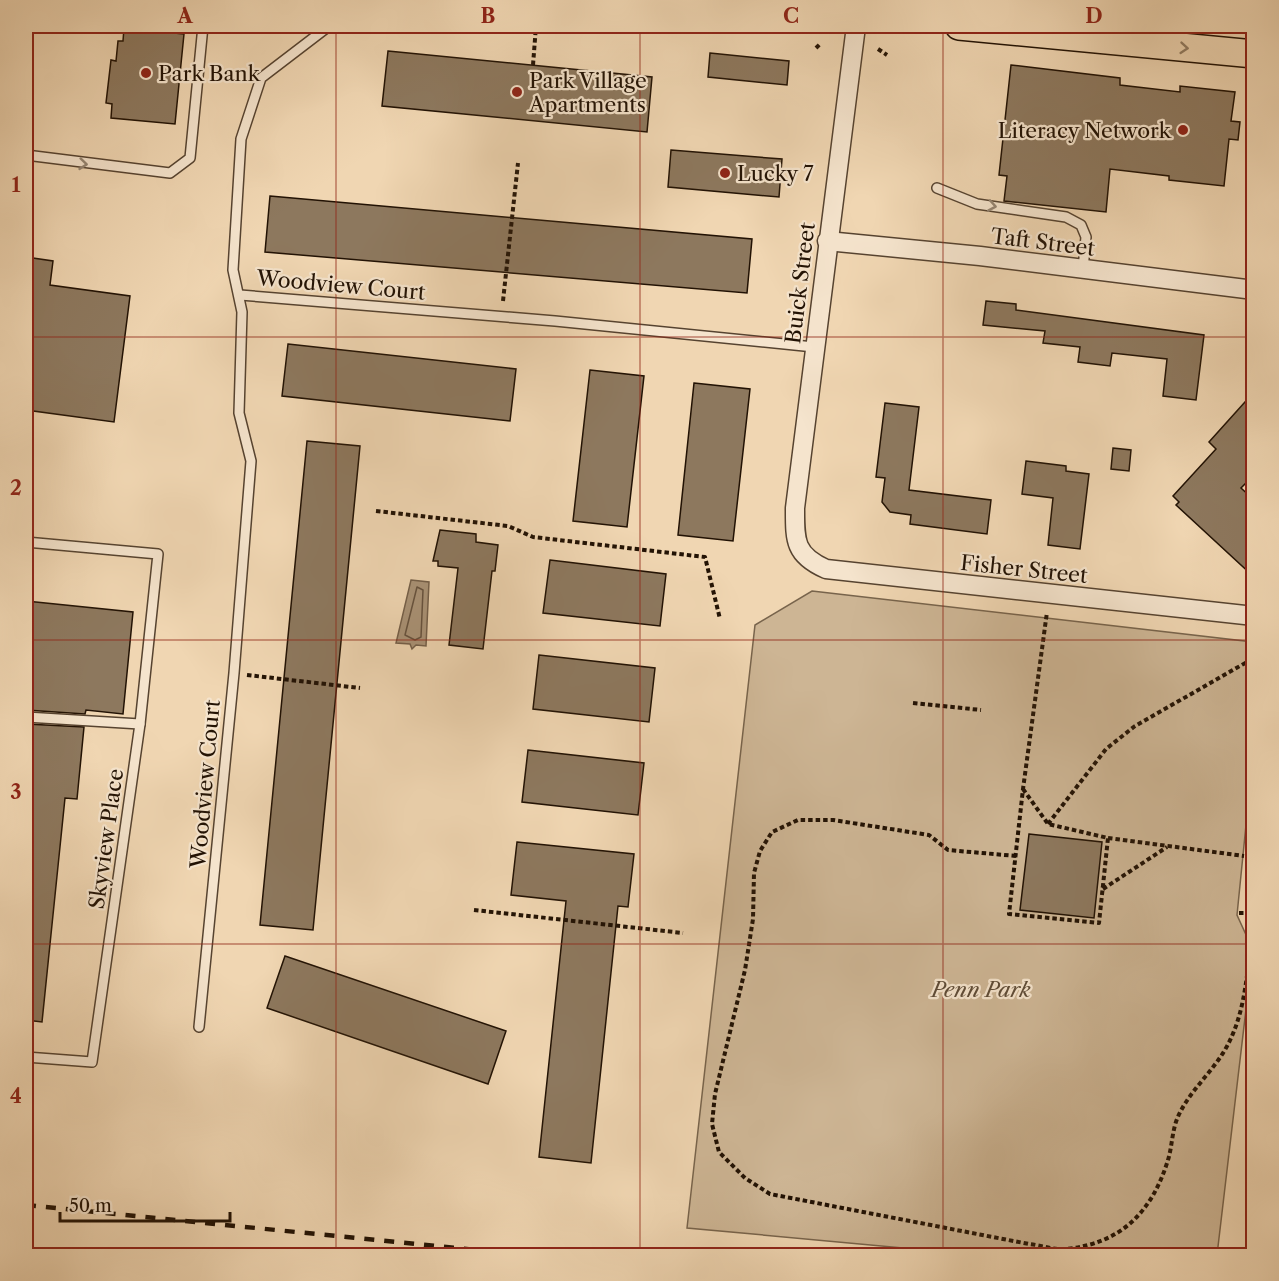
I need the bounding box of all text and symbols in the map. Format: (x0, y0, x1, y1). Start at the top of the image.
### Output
text: A (176, 4, 193, 28)
text: B (481, 4, 496, 28)
text: C (783, 4, 799, 28)
text: D (1085, 4, 1103, 28)
one-way arrow (1179, 41, 1188, 54)
place label: Park Bank (158, 61, 261, 86)
marker: Park Bank (139, 66, 153, 80)
place label: Park Village Apartments (528, 68, 647, 117)
marker: Park Village Apartments (510, 85, 524, 99)
place label: Literacy Network (998, 118, 1172, 143)
marker: Literacy Network (1176, 123, 1190, 137)
one-way arrow (79, 157, 88, 169)
place label: Lucky 7 (737, 161, 814, 186)
marker: Lucky 7 (718, 166, 732, 180)
text: 1 (12, 173, 21, 197)
one-way arrow (987, 199, 997, 212)
street label: Buick Street (780, 220, 820, 345)
street label: Taft Street (990, 223, 1097, 261)
street label: Woodview Court (255, 265, 427, 305)
text: 2 (10, 476, 22, 500)
street label: Fisher Street (959, 550, 1089, 588)
street label: Woodview Court (185, 698, 225, 870)
street label: Skyview Place (84, 767, 128, 911)
text: 3 (10, 780, 22, 804)
park label: Penn Park (929, 977, 1031, 1002)
text: 4 (10, 1084, 22, 1108)
scale bar (60, 1185, 230, 1223)
text: 50 m (69, 1195, 112, 1217)

